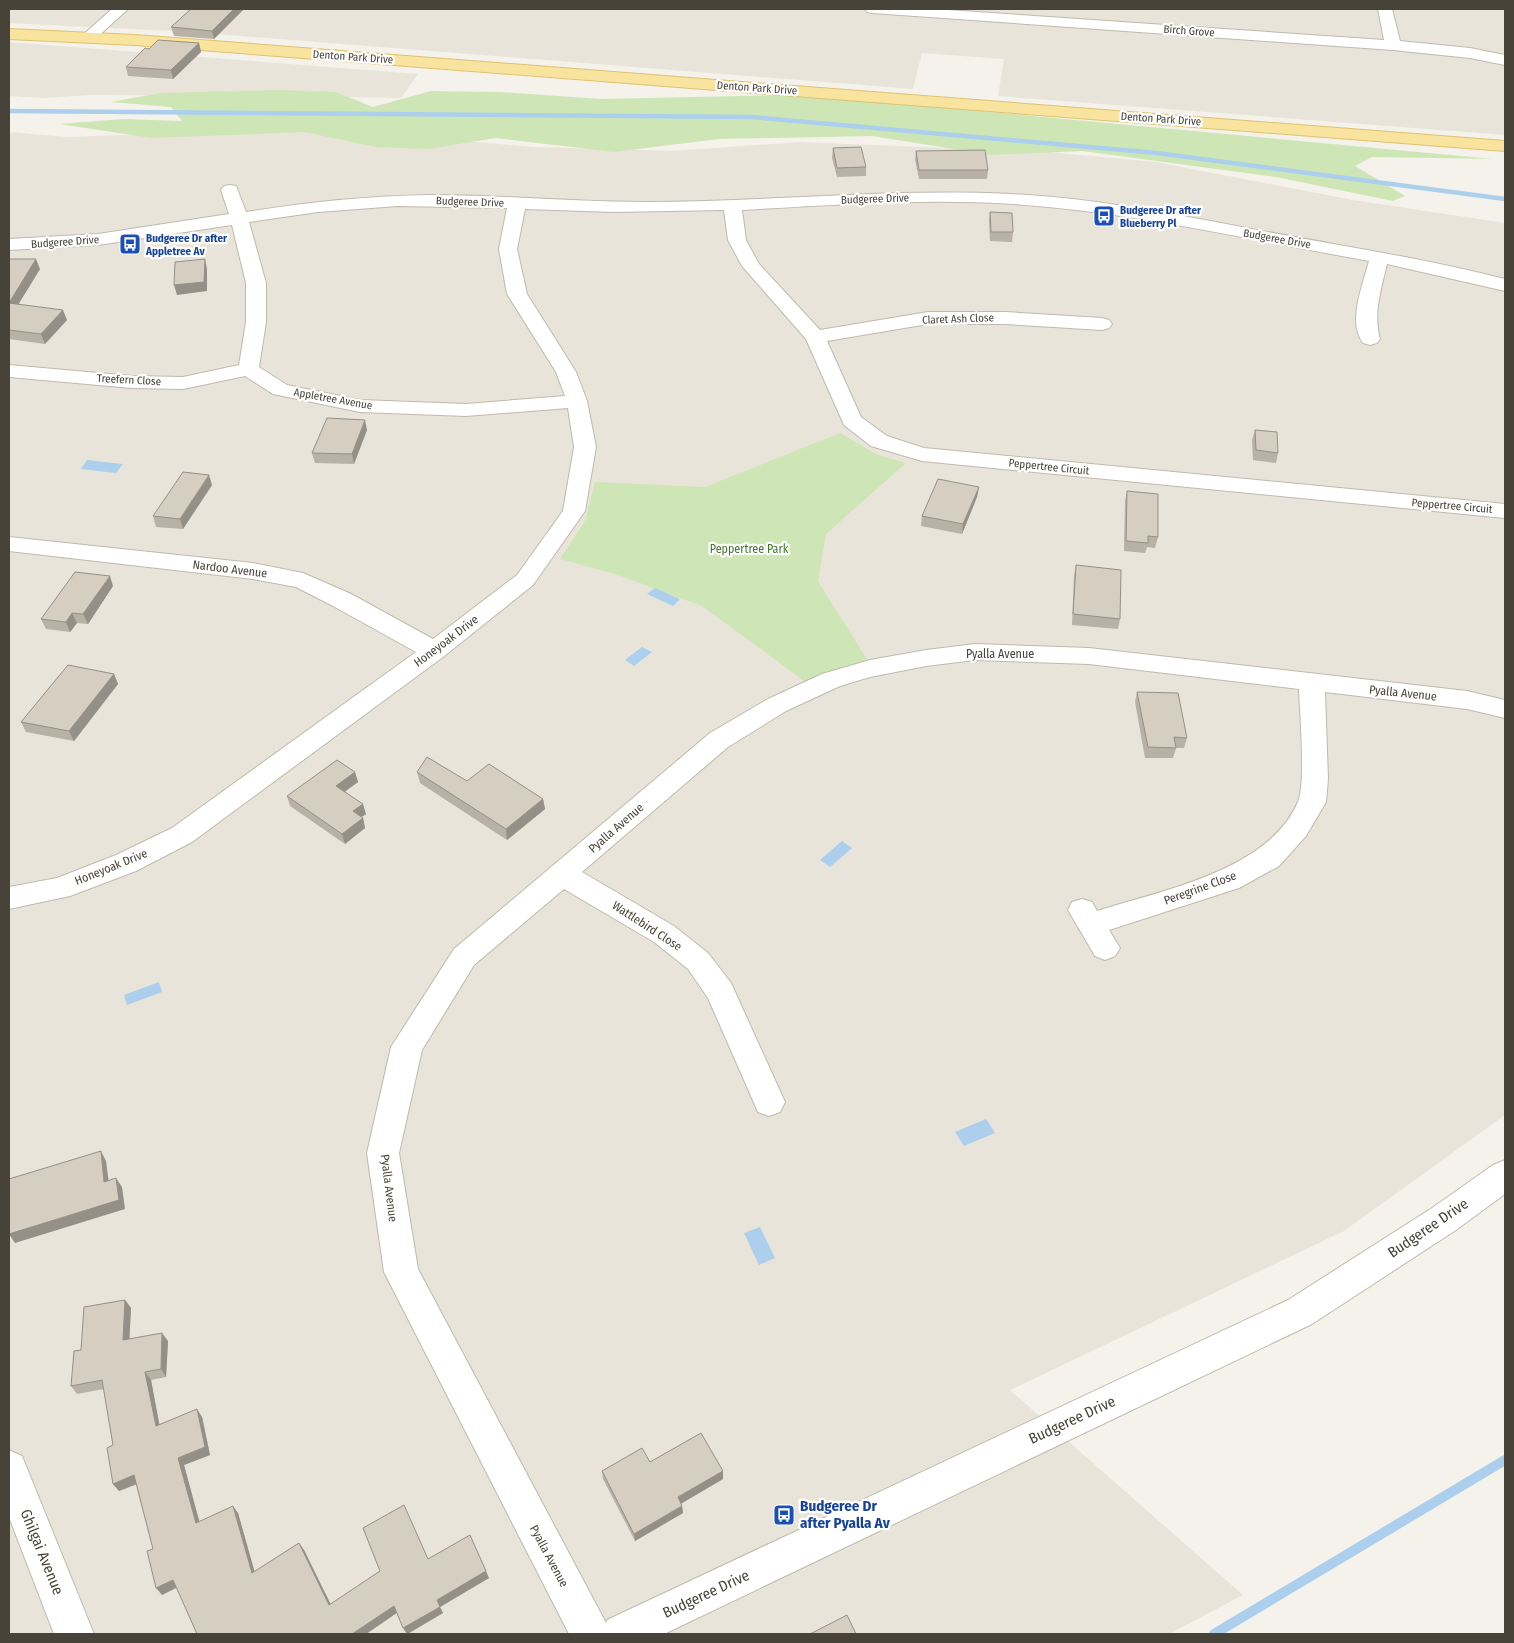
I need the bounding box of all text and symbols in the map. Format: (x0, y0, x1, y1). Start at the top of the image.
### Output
street label: Birch Grove (1163, 23, 1215, 39)
street label: Denton Park Drive (312, 48, 394, 66)
street label: Denton Park Drive (716, 79, 798, 97)
street label: Denton Park Drive (1120, 110, 1202, 128)
street label: Budgeree Drive (841, 191, 909, 207)
street label: Budgeree Drive (436, 194, 504, 210)
bus stop icon: Budgeree Dr after Blueberry Pl (1092, 204, 1116, 228)
place label: Budgeree Dr after Blueberry Pl (1120, 204, 1202, 230)
street label: Budgeree Drive (1242, 227, 1312, 251)
bus stop icon: Budgeree Dr after Appletree Av (118, 232, 142, 256)
place label: Budgeree Dr after Appletree Av (145, 232, 228, 258)
street label: Budgeree Drive (30, 233, 100, 251)
street label: Claret Ash Close (922, 311, 994, 327)
street label: Treefern Close (97, 372, 161, 388)
street label: Appletree Avenue (293, 386, 373, 412)
street label: Peppertree Circuit (1008, 456, 1090, 478)
street label: Peppertree Circuit (1411, 496, 1493, 516)
park label: Peppertree Park (710, 542, 789, 556)
street label: Nardoo Avenue (192, 557, 268, 581)
street label: Honeyoak Drive (411, 612, 481, 670)
street label: Pyalla Avenue (966, 647, 1034, 661)
street label: Pyalla Avenue (1368, 682, 1438, 704)
street label: Pyalla Avenue (586, 800, 646, 856)
street label: Honeyoak Drive (73, 846, 149, 888)
street label: Peregrine Close (1162, 868, 1238, 908)
street label: Wattlebird Close (610, 898, 685, 954)
street label: Pyalla Avenue (378, 1153, 400, 1223)
street label: Budgeree Drive (1384, 1194, 1472, 1262)
street label: Budgeree Drive (1026, 1392, 1118, 1448)
place label: Budgeree Dr after Pyalla Av (800, 1497, 891, 1532)
bus stop icon: Budgeree Dr after Pyalla Av (772, 1503, 796, 1527)
street label: Ghilgai Avenue (17, 1507, 67, 1597)
street label: Pyalla Avenue (527, 1523, 571, 1589)
street label: Budgeree Drive (660, 1566, 752, 1622)

